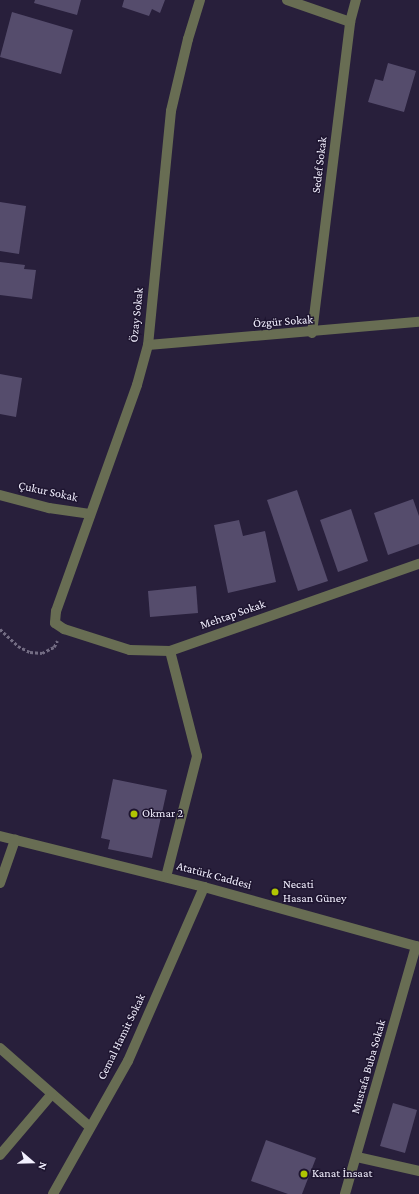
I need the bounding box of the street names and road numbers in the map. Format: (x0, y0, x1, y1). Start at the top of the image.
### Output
street label: Sedef Sokak (309, 136, 331, 194)
street label: Özay Sokak (127, 287, 147, 343)
street label: Özgür Sokak (252, 313, 314, 331)
street label: Çukur Sokak (17, 479, 79, 505)
street label: Mehtap Sokak (198, 597, 268, 633)
street label: Atatürk Caddesi (175, 859, 253, 893)
street label: Cemal Hamit Sokak (95, 992, 149, 1082)
street label: Mustafa Buba Sokak (349, 1018, 389, 1116)

